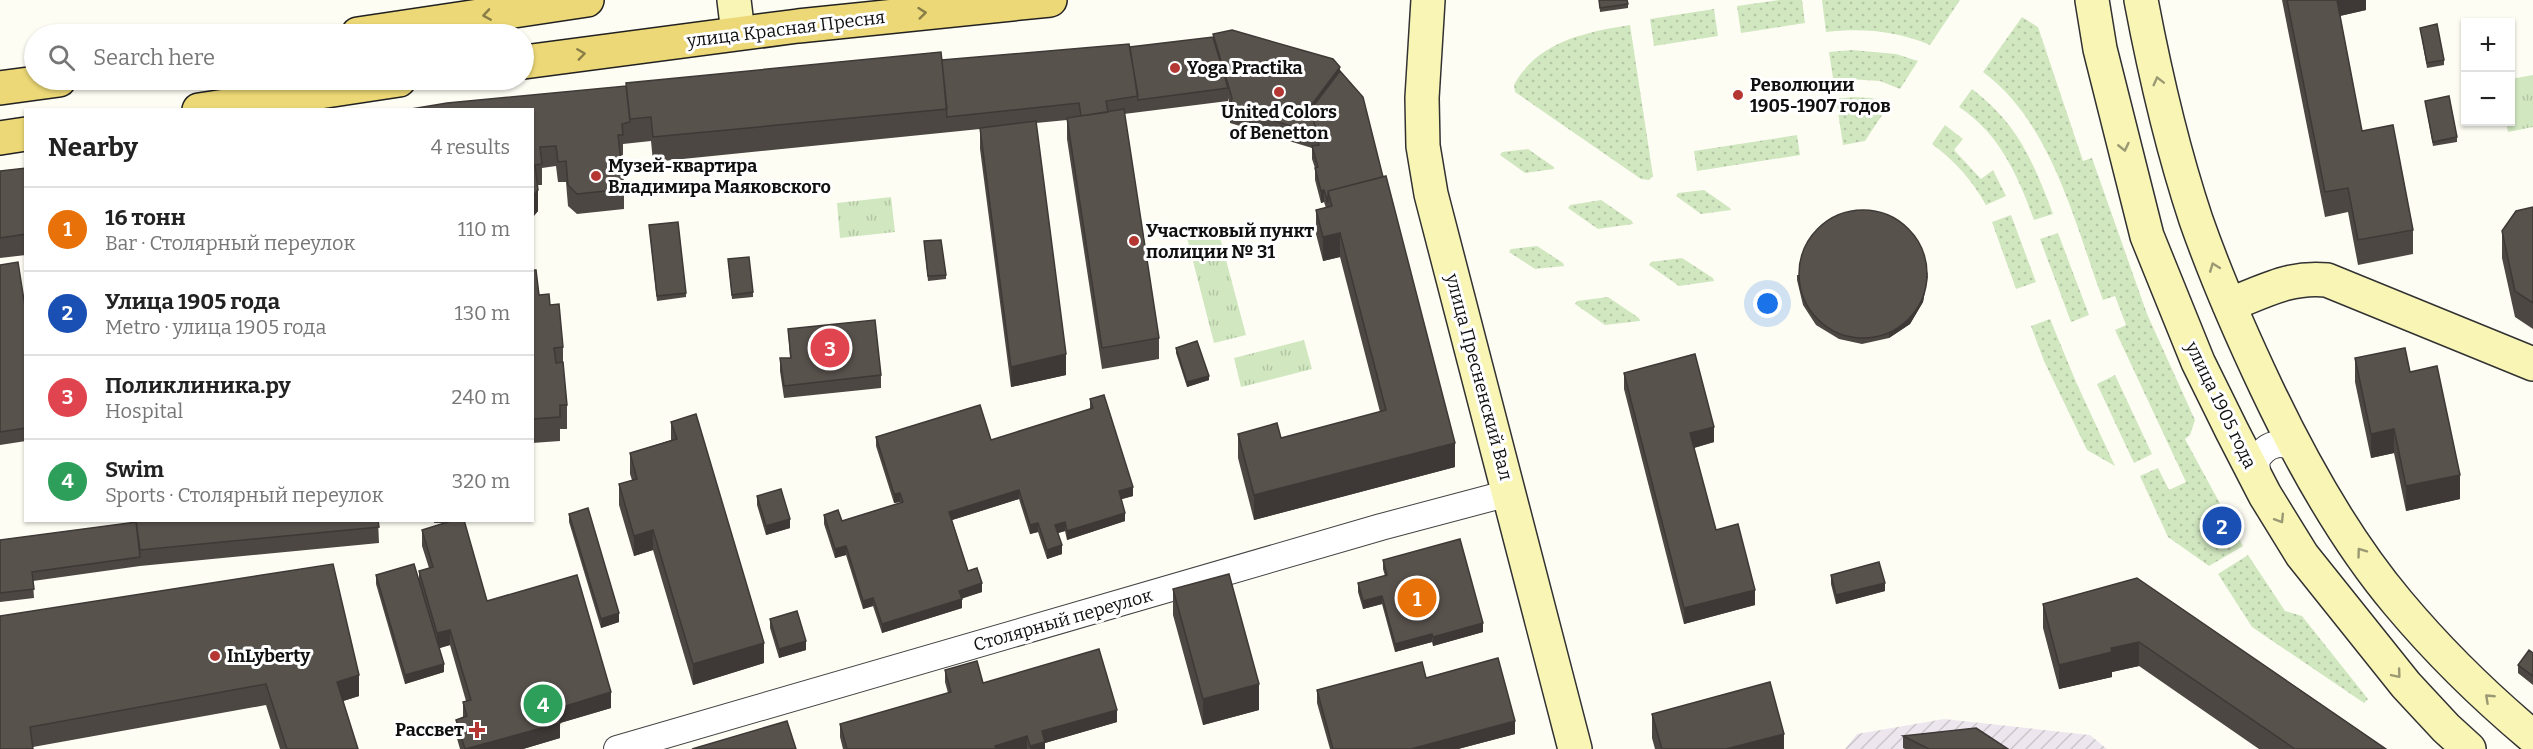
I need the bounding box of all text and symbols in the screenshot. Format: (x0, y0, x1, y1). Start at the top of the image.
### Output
street label: улица Красная Пресня (685, 6, 886, 52)
one-way arrow (917, 7, 926, 20)
one-way arrow (483, 8, 493, 21)
map controls (2461, 18, 2515, 126)
button: + (2461, 18, 2515, 72)
search box (24, 24, 534, 90)
icon: search (45, 41, 78, 74)
text: Search here (93, 44, 215, 71)
one-way arrow (577, 49, 586, 61)
place label: Yoga Practika (1187, 57, 1303, 79)
marker: Yoga Practika (1168, 61, 1182, 75)
button: − (2461, 72, 2515, 126)
place label: Революции 1905-1907 годов (1750, 74, 1891, 117)
one-way arrow (2153, 76, 2166, 86)
marker: United Colors of Benetton (1272, 85, 1286, 99)
marker: Революции 1905-1907 годов (1731, 88, 1745, 102)
place label: United Colors of Benetton (1221, 101, 1337, 144)
text: Nearby (48, 132, 138, 163)
text: 4 results (431, 135, 510, 159)
one-way arrow (2116, 142, 2129, 152)
place label: Музей-квартира Владимира Маяковского (608, 155, 831, 198)
marker: Музей-квартира Владимира Маяковского (589, 169, 603, 183)
text: 16 тонн (105, 204, 185, 231)
text: 1 (63, 217, 72, 241)
text: 110 m (458, 217, 510, 241)
place label: Участковый пункт полиции № 31 (1146, 220, 1314, 263)
text: Bar · Столярный переулок (105, 231, 355, 255)
marker: Участковый пункт полиции № 31 (1127, 234, 1141, 248)
one-way arrow (2209, 263, 2222, 273)
street label: улица Пресненский Вал (1441, 270, 1517, 483)
text: Улица 1905 года (105, 288, 280, 315)
your location (1753, 289, 1782, 318)
text: 2 (62, 301, 73, 325)
text: 130 m (455, 301, 510, 325)
text: Metro · улица 1905 года (105, 315, 326, 339)
pin: 3 (810, 326, 850, 370)
street label: улица 1905 года (2180, 337, 2261, 472)
text: Поликлиника.ру (105, 372, 291, 399)
text: 3 (62, 385, 73, 409)
text: 240 m (452, 385, 510, 409)
text: Hospital (105, 399, 183, 423)
text: Swim (105, 456, 164, 483)
text: 4 (61, 469, 74, 493)
text: 320 m (452, 469, 510, 493)
text: Sports · Столярный переулок (105, 483, 383, 507)
pin: 2 (2202, 504, 2242, 548)
one-way arrow (2273, 513, 2284, 523)
one-way arrow (2357, 548, 2368, 559)
pin: 1 (1398, 576, 1436, 620)
street label: Столярный переулок (971, 584, 1156, 656)
place label: InLyberty (227, 645, 311, 667)
marker: InLyberty (208, 649, 222, 663)
one-way arrow (2390, 667, 2401, 678)
pin: 4 (524, 682, 562, 726)
one-way arrow (2485, 695, 2496, 706)
place label: Рассвет (395, 719, 464, 741)
marker: Рассвет (468, 721, 486, 739)

